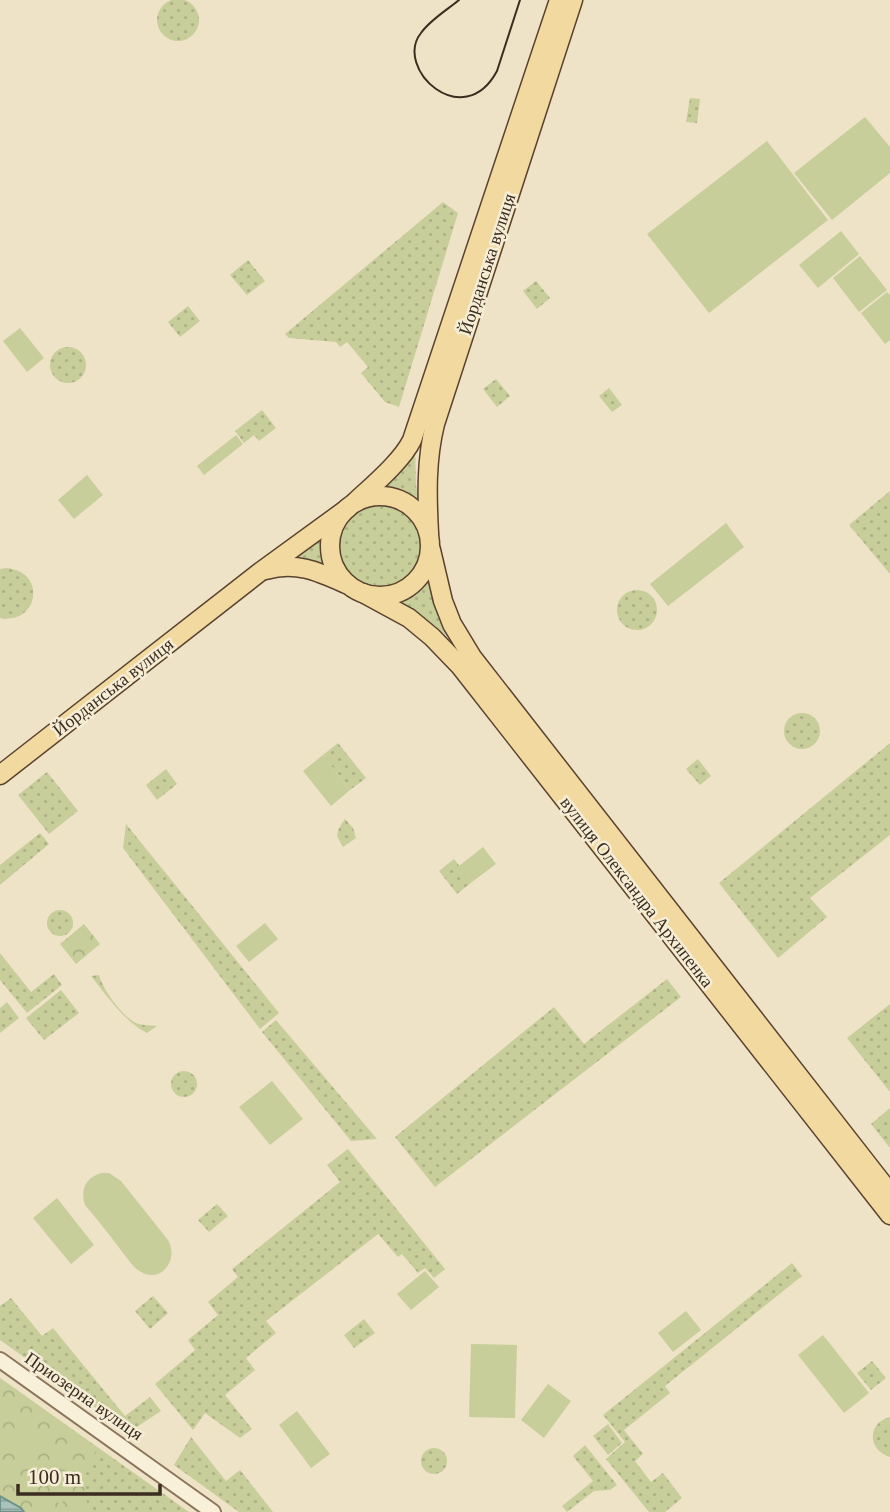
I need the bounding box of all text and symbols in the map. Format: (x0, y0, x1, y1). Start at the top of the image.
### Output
street label: Йорданська вулиця (455, 191, 519, 337)
street label: Йорданська вулиця (49, 634, 177, 740)
street label: вулиця Олександра Архипенка (556, 793, 718, 991)
street label: Приозерна вулиця (21, 1348, 147, 1444)
scale bar (18, 1452, 159, 1496)
text: 100 m (28, 1465, 81, 1489)

